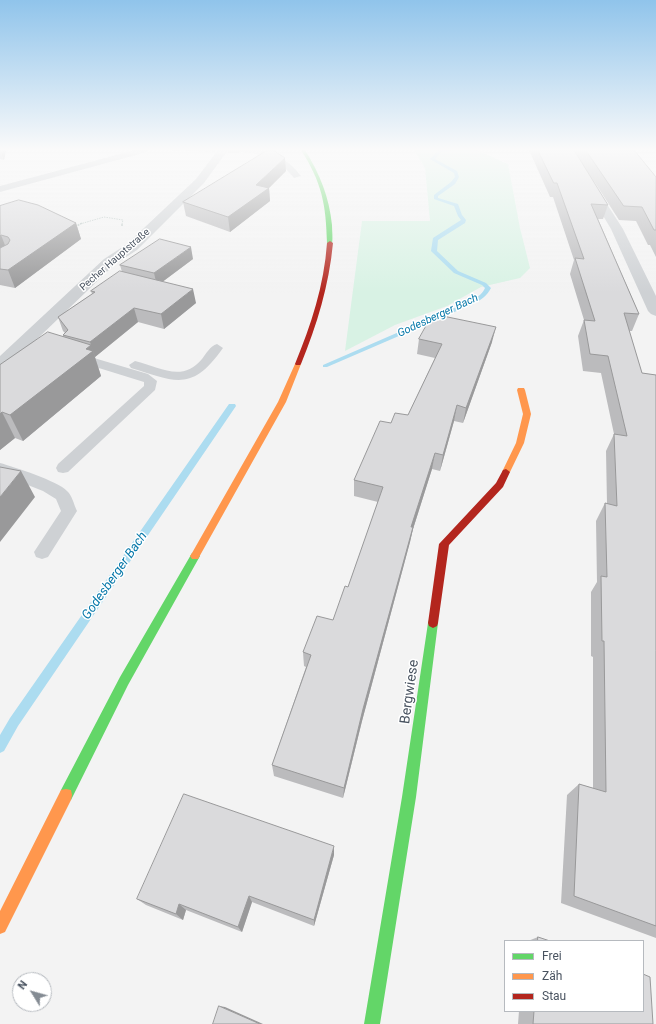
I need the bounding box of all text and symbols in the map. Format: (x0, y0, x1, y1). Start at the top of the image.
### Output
street label: Pecher Hauptstraße (78, 226, 152, 294)
water label: Godesberger Bach (396, 292, 480, 340)
water label: Godesberger Bach (79, 529, 151, 623)
street label: Bergwiese (397, 659, 423, 725)
legend (504, 940, 644, 1012)
text: Frei (542, 949, 562, 963)
text: Zäh (542, 969, 562, 983)
north arrow (12, 972, 52, 1012)
text: N (15, 978, 30, 992)
text: Stau (542, 989, 566, 1003)

